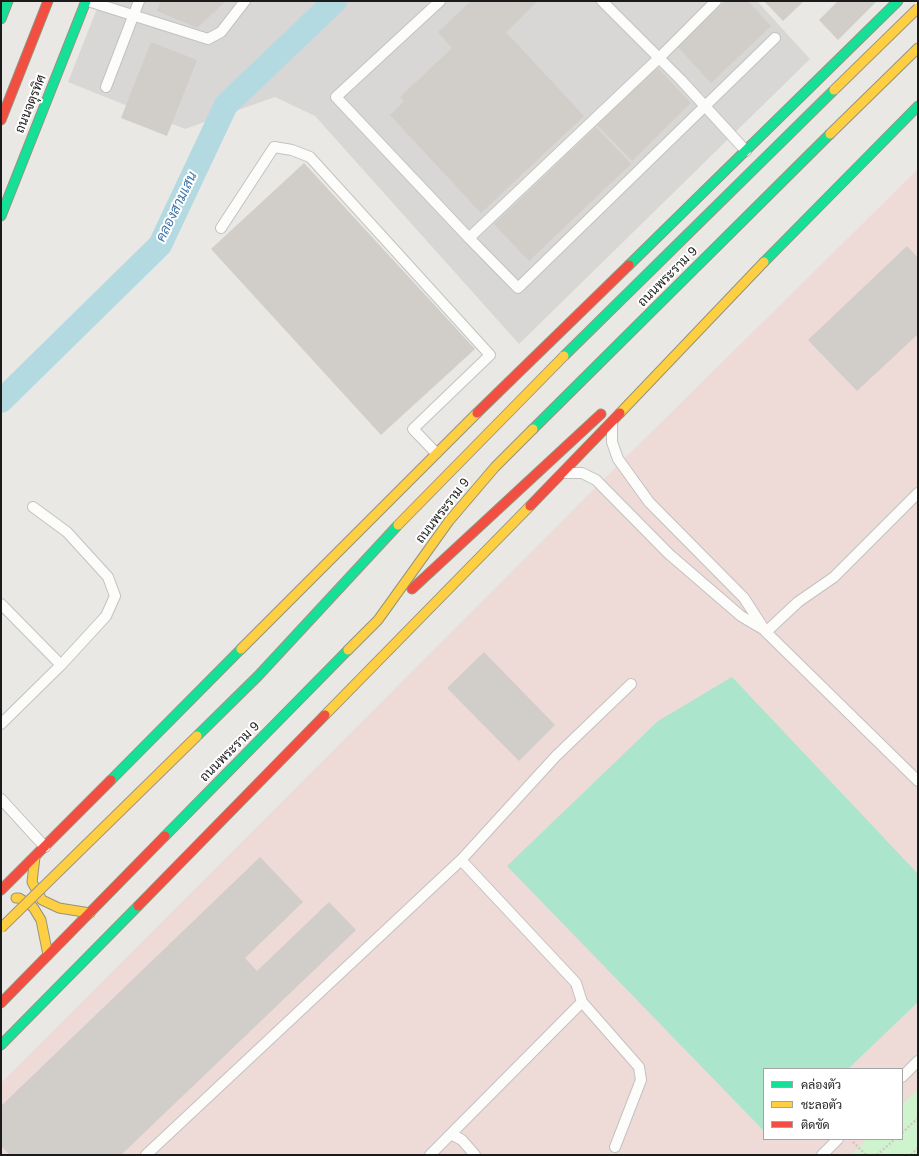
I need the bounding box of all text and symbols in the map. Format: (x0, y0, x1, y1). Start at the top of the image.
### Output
street label: ถนนจตุรทิศ (12, 72, 50, 136)
water label: คลองสามเสน (153, 169, 201, 245)
street label: ถนนพระราม 9 (635, 244, 701, 310)
street label: ถนนพระราม 9 (413, 475, 473, 547)
street label: ถนนพระราม 9 (197, 719, 263, 785)
legend (763, 1068, 903, 1140)
text: คล่องตัว (801, 1078, 841, 1092)
text: ชะลอตัว (801, 1098, 842, 1112)
text: ติดขัด (801, 1118, 830, 1132)

